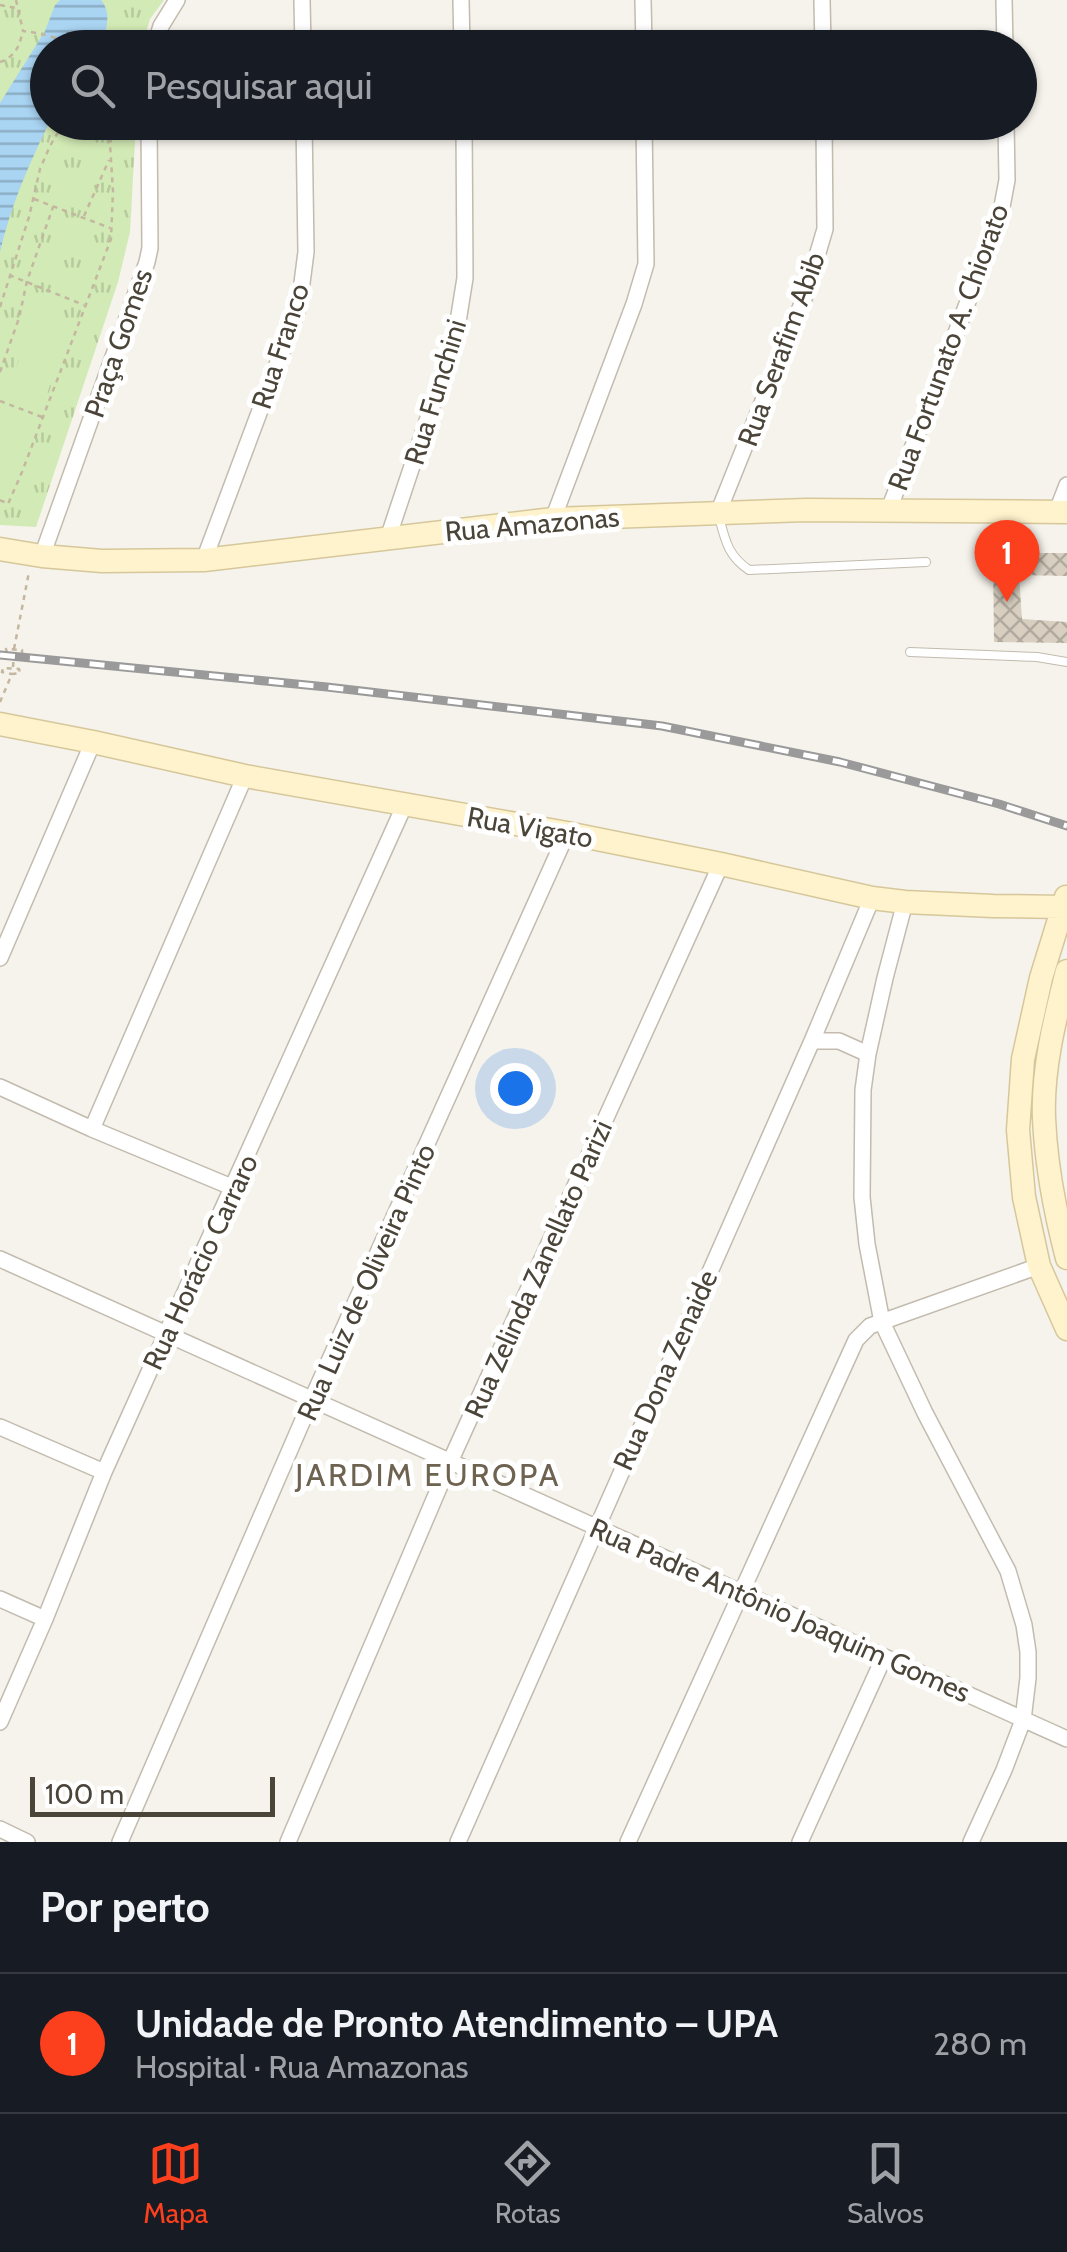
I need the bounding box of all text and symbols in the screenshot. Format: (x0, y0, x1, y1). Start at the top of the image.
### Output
search box (30, 30, 1037, 140)
icon: search (65, 58, 120, 113)
text: Pesquisar aqui (145, 62, 372, 109)
street label: Rua Fortunato A. Chiorato (880, 199, 1016, 495)
street label: Rua Serafim Abib (730, 247, 832, 451)
street label: Praça Gomes (77, 264, 159, 422)
street label: Rua Franco (244, 279, 316, 413)
street label: Rua Funchini (397, 315, 473, 469)
street label: Rua Amazonas (443, 499, 621, 549)
pin: 1 (974, 520, 1040, 602)
street label: Rua Vigato (464, 799, 596, 855)
your location (490, 1063, 541, 1114)
street label: Rua Zelinda Zanellato Parizi (457, 1115, 619, 1423)
street label: Rua Luiz de Oliveira Pinto (290, 1138, 442, 1426)
street label: Rua Horácio Carraro (135, 1149, 265, 1375)
street label: Rua Dona Zenaide (606, 1265, 724, 1475)
district label: JARDIM EUROPA (294, 1455, 561, 1494)
street label: Rua Padre Antônio Joaquim Gomes (585, 1511, 975, 1709)
scale bar (30, 1772, 275, 1816)
text: 100 m (45, 1777, 124, 1811)
text: Por perto (40, 1881, 210, 1933)
text: Unidade de Pronto Atendimento – UPA (135, 2000, 778, 2047)
text: 1 (67, 2024, 78, 2063)
text: 280 m (933, 2024, 1027, 2063)
text: Hospital · Rua Amazonas (135, 2047, 469, 2086)
tab: Mapa (143, 2136, 208, 2230)
tab: Rotas (495, 2136, 561, 2230)
tab: Salvos (847, 2136, 924, 2230)

